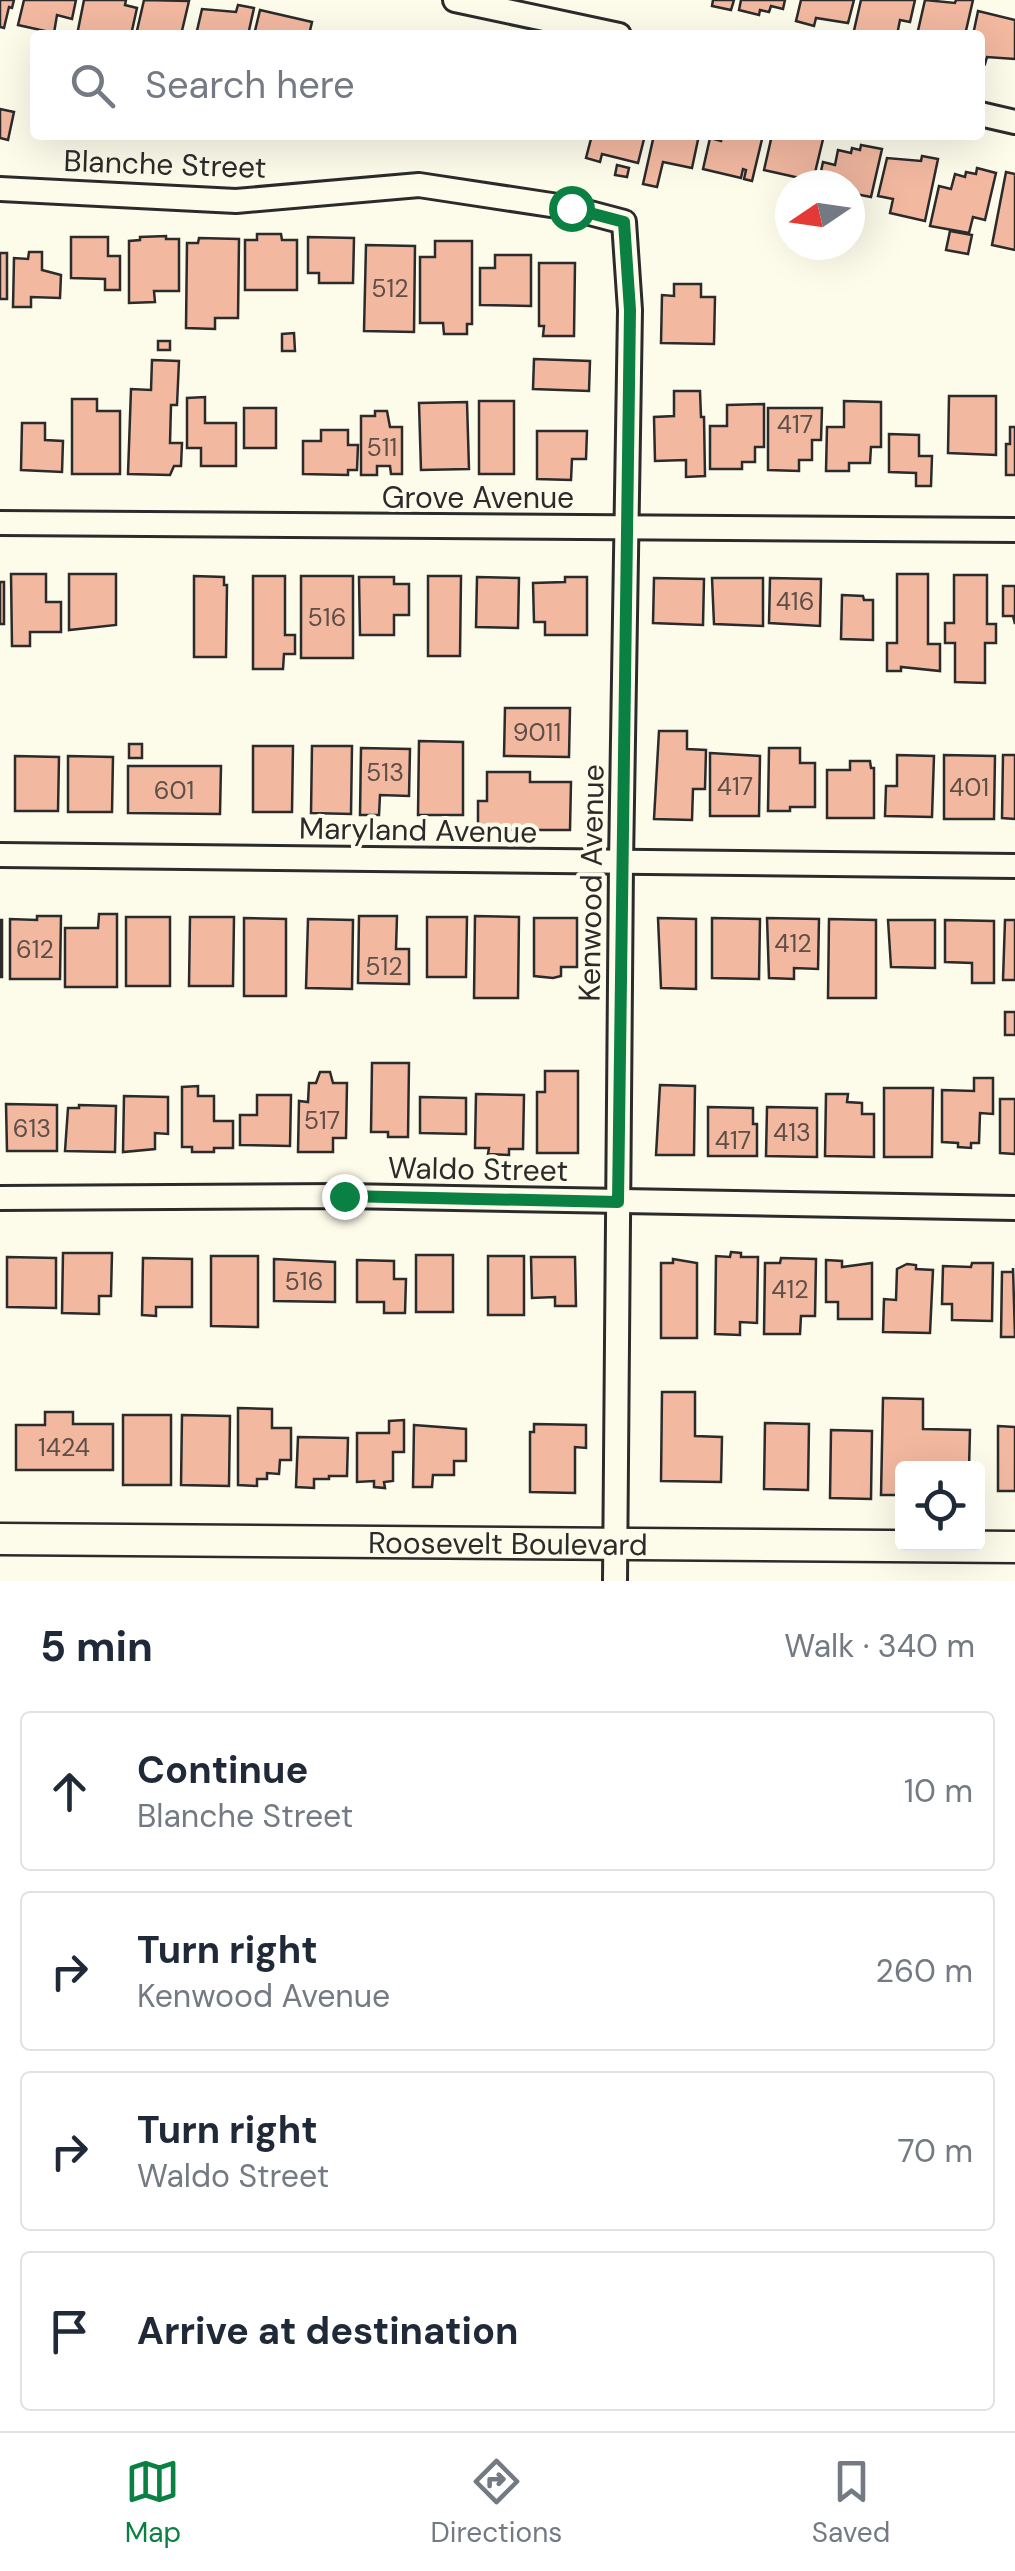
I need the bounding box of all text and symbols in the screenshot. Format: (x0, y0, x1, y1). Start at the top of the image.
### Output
search box (30, 30, 985, 140)
icon: search (65, 58, 120, 113)
text: Search here (145, 60, 355, 110)
street label: Blanche Street (63, 141, 267, 187)
north arrow (775, 170, 865, 260)
route start (549, 186, 595, 232)
house number: 512 (371, 272, 409, 305)
house number: 417 (777, 408, 813, 441)
house number: 511 (367, 431, 397, 464)
street label: Grove Avenue (382, 478, 574, 517)
house number: 416 (776, 585, 814, 618)
house number: 516 (308, 601, 346, 634)
house number: 9011 (513, 716, 561, 749)
house number: 513 (366, 756, 404, 789)
street label: Kenwood Avenue (569, 764, 613, 1002)
house number: 417 (717, 770, 753, 803)
house number: 401 (949, 771, 989, 804)
house number: 601 (154, 774, 194, 807)
street label: Maryland Avenue (299, 808, 537, 852)
house number: 412 (774, 927, 812, 960)
house number: 612 (16, 933, 54, 966)
house number: 512 (365, 950, 403, 983)
house number: 517 (304, 1104, 340, 1137)
house number: 613 (13, 1112, 51, 1145)
house number: 413 (773, 1116, 811, 1149)
house number: 417 (715, 1124, 751, 1157)
street label: Waldo Street (388, 1148, 568, 1190)
route end (322, 1174, 368, 1220)
house number: 516 (285, 1265, 323, 1298)
house number: 412 (771, 1273, 809, 1306)
house number: 1424 (38, 1431, 90, 1464)
map controls (895, 1461, 985, 1551)
button: locate (895, 1461, 985, 1551)
street label: Roosevelt Boulevard (368, 1522, 648, 1564)
text: 5 min (40, 1619, 153, 1674)
text: Walk · 340 m (784, 1625, 975, 1667)
text: Continue (137, 1745, 308, 1795)
icon: ahead (42, 1764, 97, 1819)
text: 10 m (904, 1770, 973, 1812)
text: Blanche Street (137, 1795, 353, 1837)
text: Turn right (137, 1925, 318, 1975)
icon: right (42, 1944, 97, 1999)
text: 260 m (876, 1950, 973, 1992)
text: Kenwood Avenue (137, 1975, 390, 2017)
text: Turn right (137, 2105, 318, 2155)
icon: right (42, 2124, 97, 2179)
text: 70 m (897, 2130, 973, 2172)
text: Waldo Street (137, 2155, 329, 2197)
icon: arrive (42, 2304, 97, 2359)
text: Arrive at destination (137, 2306, 519, 2356)
tab: Map (125, 2454, 181, 2551)
tab: Directions (431, 2454, 562, 2551)
tab: Saved (812, 2454, 890, 2551)

